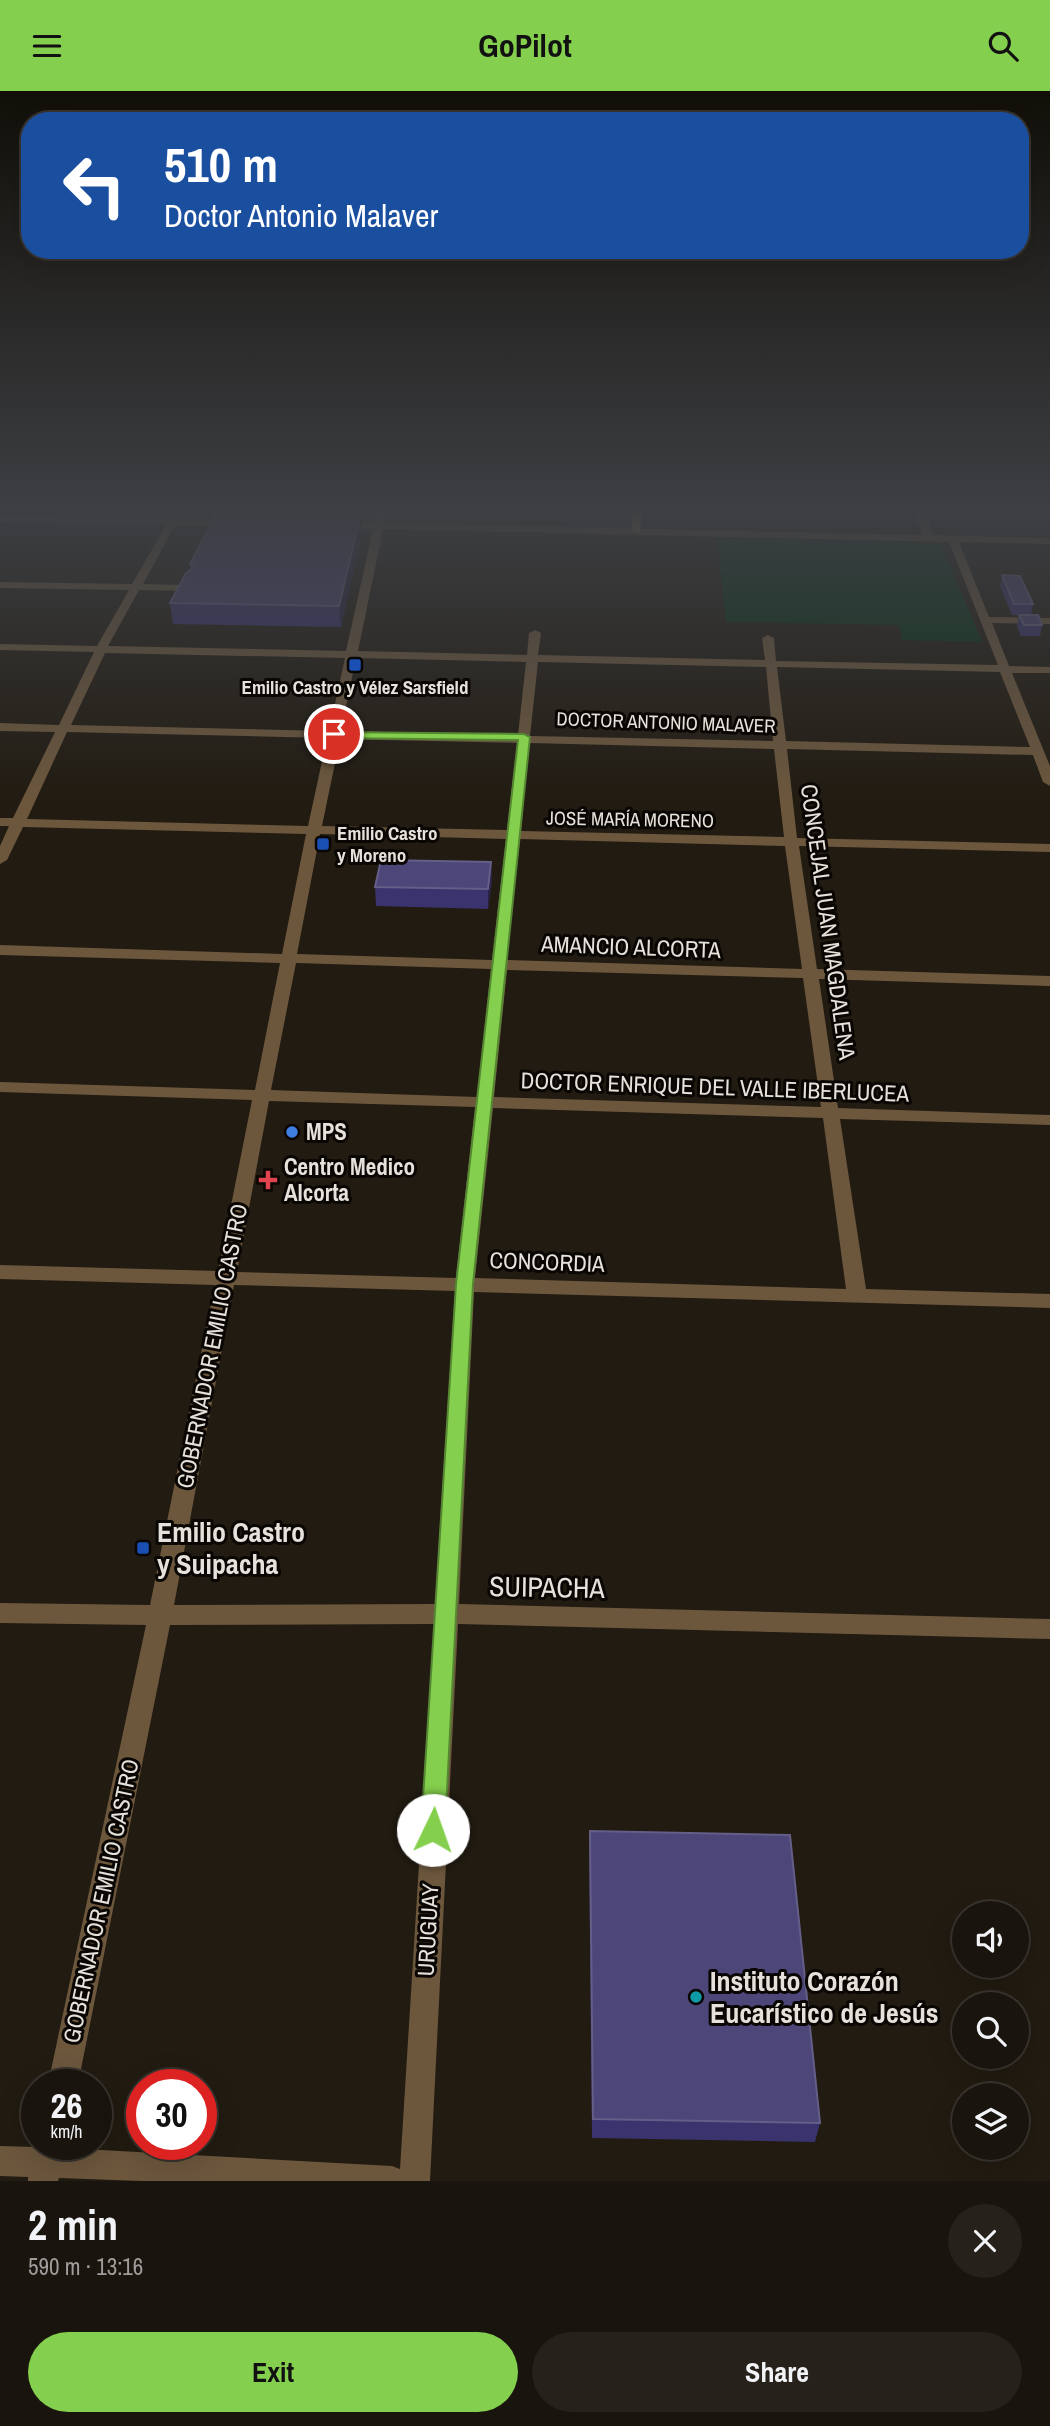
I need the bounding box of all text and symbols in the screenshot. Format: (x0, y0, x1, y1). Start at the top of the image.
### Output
text: GoPilot (478, 24, 572, 67)
icon: menu (28, 27, 66, 65)
icon: search (984, 27, 1022, 65)
text: 510 m (164, 131, 278, 197)
icon: left (49, 140, 140, 231)
text: Doctor Antonio Malaver (164, 194, 438, 237)
marker: Emilio Castro y Vélez Sarsfield (347, 657, 363, 673)
place label: Emilio Castro y Vélez Sarsfield (242, 674, 468, 700)
pin (304, 704, 364, 764)
street label: DOCTOR ANTONIO MALAVER (556, 705, 776, 739)
icon: arrive (315, 715, 353, 753)
street label: CONCEJAL JUAN MAGDALENA (794, 782, 863, 1062)
street label: JOSÉ MARÍA MORENO (546, 805, 714, 833)
place label: Emilio Castro y Moreno (337, 820, 437, 868)
marker: Emilio Castro y Moreno (315, 836, 331, 852)
street label: AMANCIO ALCORTA (540, 928, 722, 965)
street label: DOCTOR ENRIQUE DEL VALLE IBERLUCEA (520, 1064, 910, 1109)
place label: MPS (306, 1116, 347, 1147)
marker: MPS (284, 1124, 300, 1140)
place label: Centro Medico Alcorta (284, 1151, 415, 1208)
marker: Centro Medico Alcorta (258, 1170, 278, 1190)
street label: GOBERNADOR EMILIO CASTRO (169, 1201, 254, 1491)
street label: CONCORDIA (489, 1244, 606, 1279)
place label: Emilio Castro y Suipacha (157, 1513, 305, 1583)
marker: Emilio Castro y Suipacha (135, 1540, 151, 1556)
street label: SUIPACHA (489, 1567, 606, 1607)
street label: GOBERNADOR EMILIO CASTRO (55, 1756, 146, 2046)
position arrow (396, 1793, 470, 1867)
street label: URUGUAY (410, 1882, 445, 1977)
map controls (952, 1901, 1029, 2160)
button: sound (952, 1901, 1029, 1978)
place label: Instituto Corazón Eucarístico de Jesús (710, 1962, 938, 2032)
marker: Instituto Corazón Eucarístico de Jesús (688, 1989, 704, 2005)
button: search (952, 1992, 1029, 2069)
speed limit sign: 30 (126, 2069, 217, 2160)
text: 26 (51, 2082, 82, 2129)
button: layers (952, 2083, 1029, 2160)
text: km/h (51, 2119, 83, 2144)
text: 2 min (28, 2197, 118, 2253)
button: close (948, 2204, 1022, 2278)
text: 590 m · 13:16 (28, 2251, 143, 2282)
button: Exit (28, 2332, 518, 2412)
button: Share (532, 2332, 1022, 2412)

